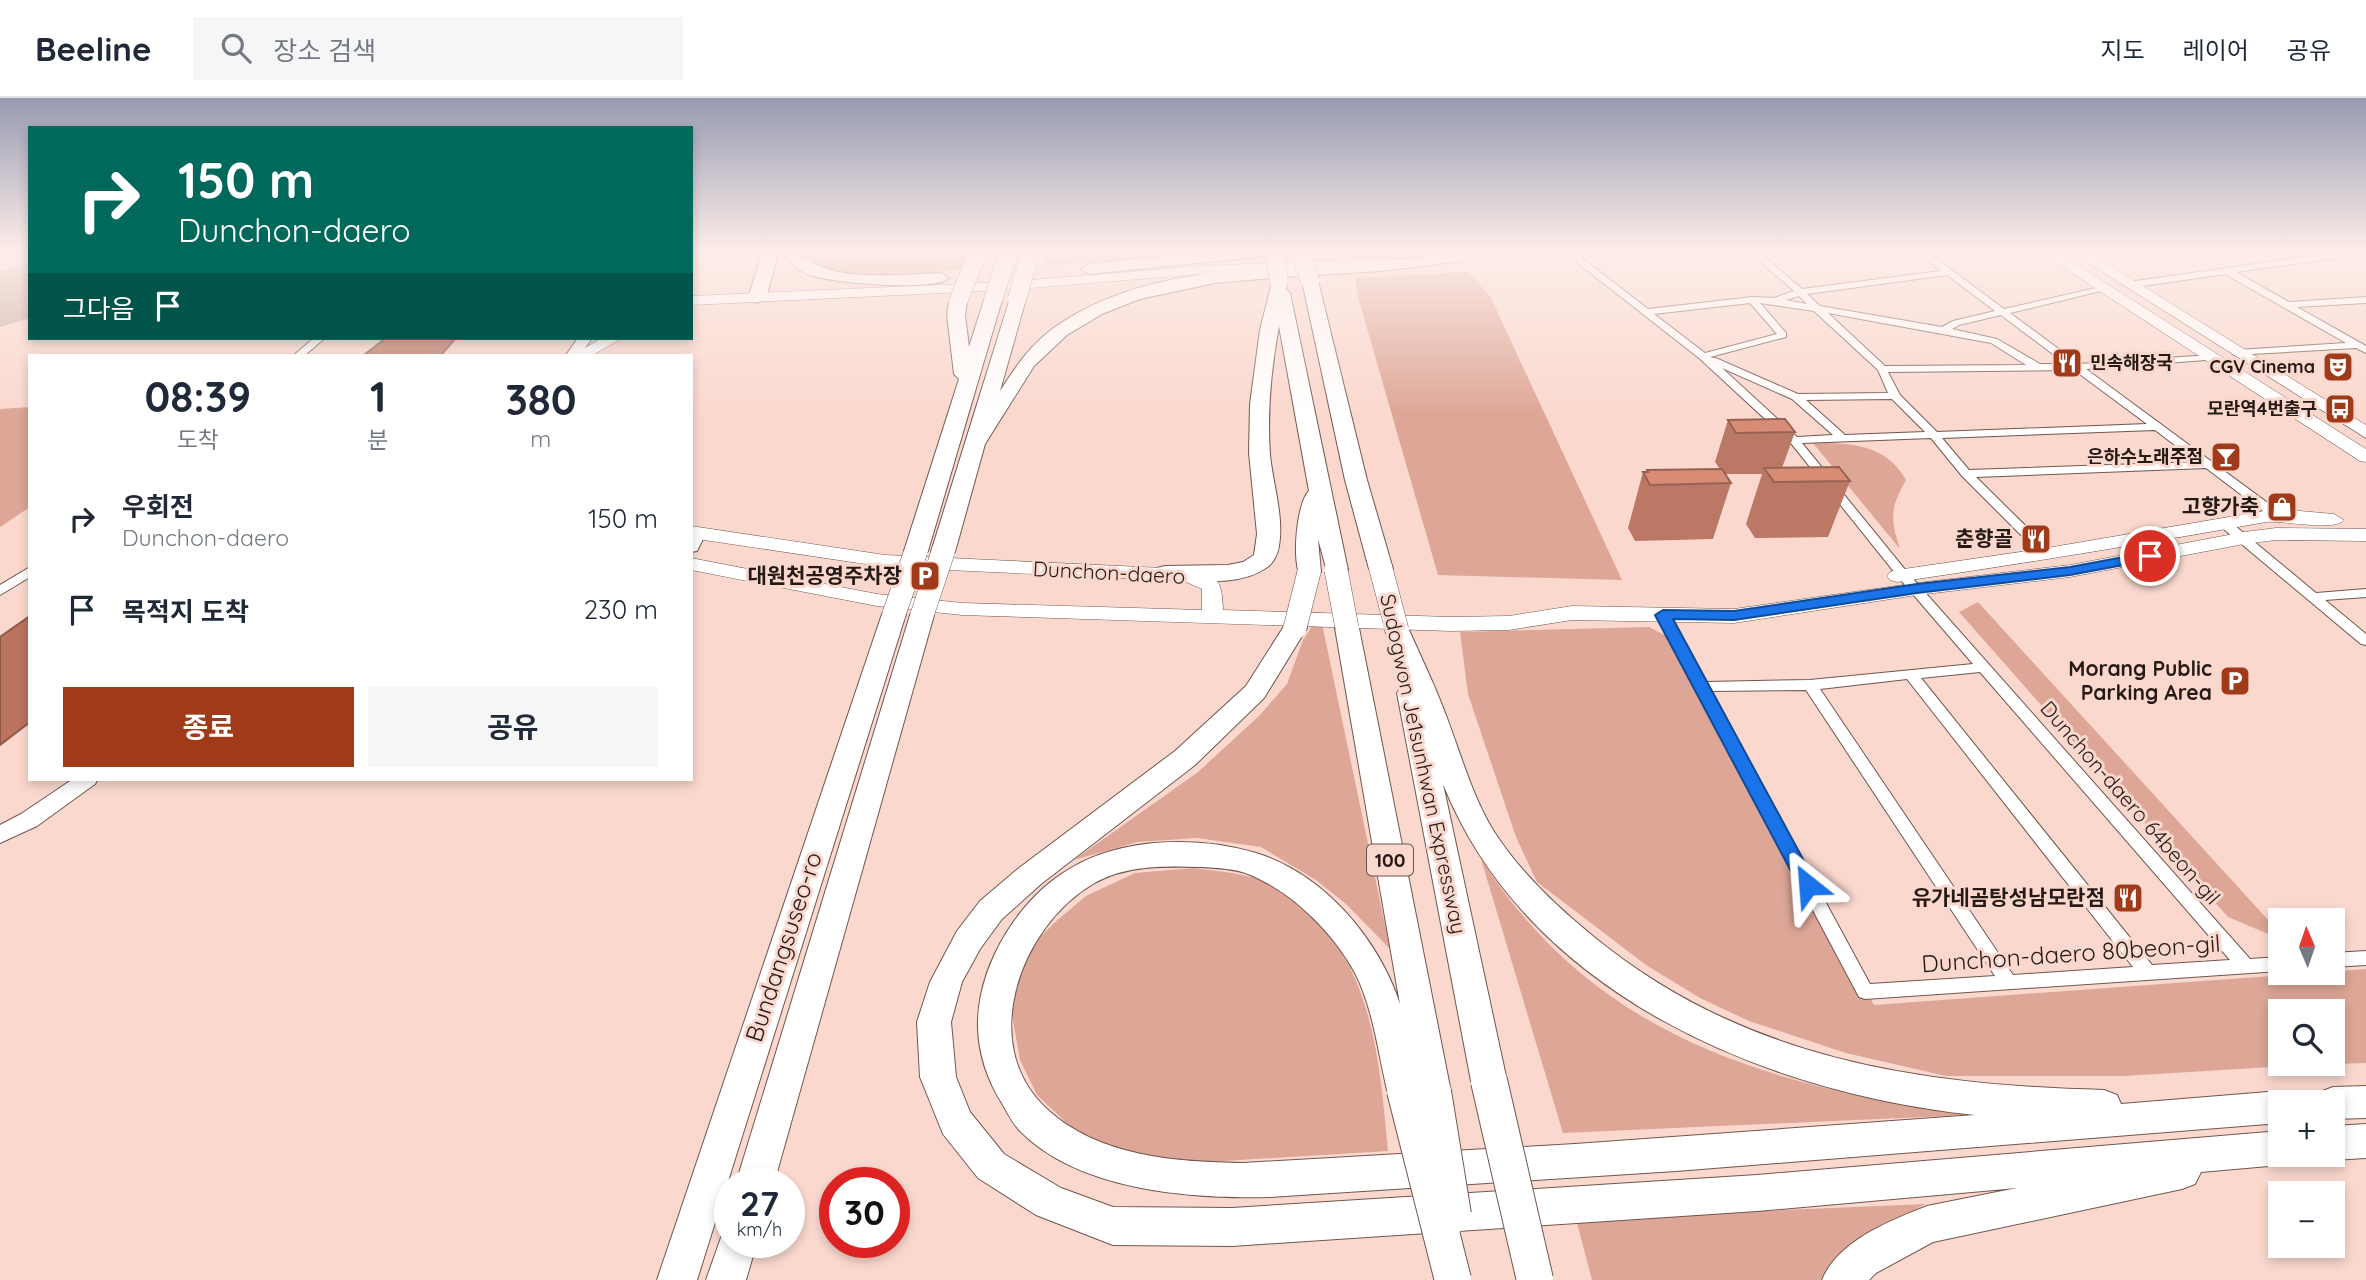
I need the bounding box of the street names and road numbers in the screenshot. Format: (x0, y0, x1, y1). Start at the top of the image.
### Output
street label: Dunchon-daero (1032, 555, 1186, 589)
street label: Sudogwon Je1sunhwan Expressway (1375, 591, 1473, 936)
street label: Dunchon-daero 64beon-gil (2035, 695, 2226, 909)
road number: 100 (1367, 845, 1413, 876)
street label: Bundangsuseo-ro (738, 848, 828, 1045)
street label: Dunchon-daero 80beon-gil (1920, 928, 2221, 978)

